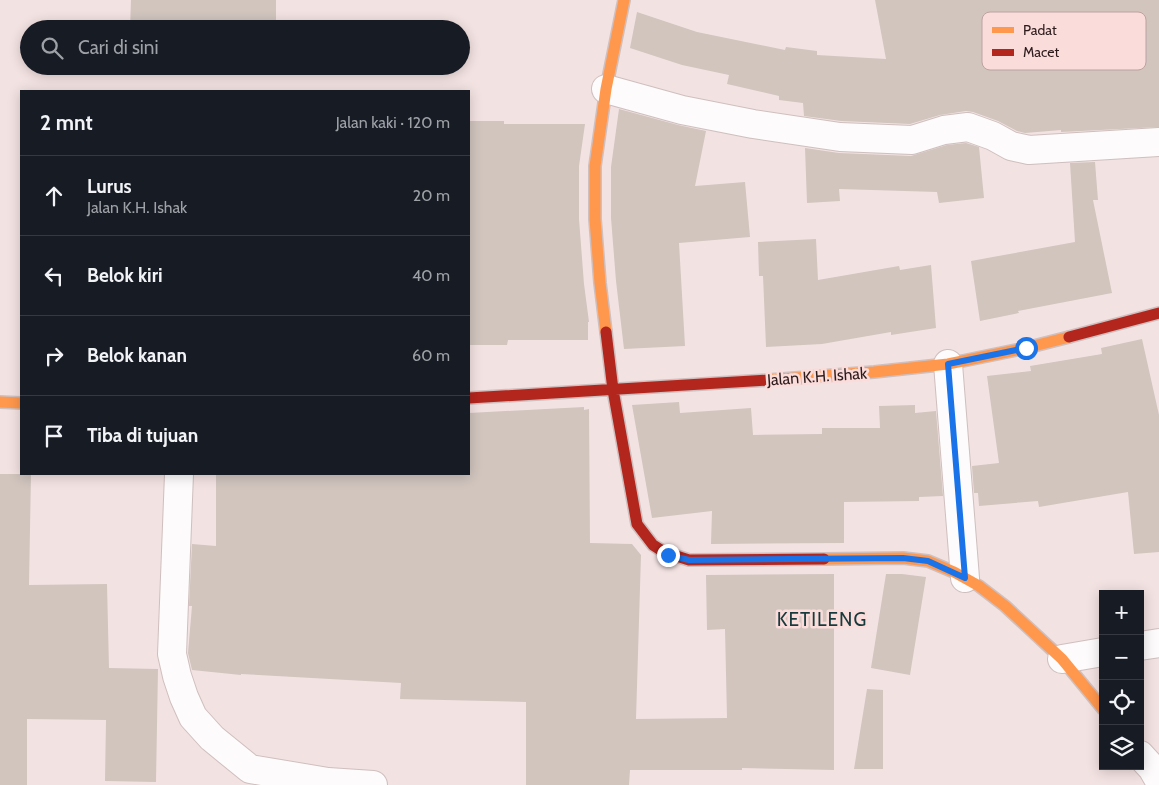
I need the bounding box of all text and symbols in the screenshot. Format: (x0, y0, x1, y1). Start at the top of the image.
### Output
legend (982, 12, 1146, 70)
search box (20, 20, 470, 75)
text: Padat (1023, 21, 1057, 39)
icon: search (38, 34, 66, 62)
text: Cari di sini (78, 36, 159, 59)
text: Macet (1023, 43, 1059, 61)
text: 2 mnt (40, 110, 93, 135)
text: Jalan kaki · 120 m (336, 113, 450, 132)
text: Lurus (87, 175, 132, 198)
icon: ahead (40, 182, 68, 210)
text: 20 m (413, 186, 450, 205)
text: Jalan K.H. Ishak (87, 198, 187, 217)
icon: left (40, 262, 68, 290)
text: Belok kiri (87, 264, 163, 287)
text: 40 m (412, 266, 450, 285)
route start (1015, 337, 1038, 360)
icon: right (40, 342, 68, 370)
text: Belok kanan (87, 344, 187, 367)
text: 60 m (412, 346, 450, 365)
street label: Jalan K.H. Ishak (765, 363, 869, 390)
icon: arrive (40, 422, 68, 450)
text: Tiba di tujuan (87, 424, 198, 447)
route end (657, 544, 680, 567)
map controls (1099, 590, 1144, 770)
button: + (1099, 590, 1144, 635)
district label: KETILENG (777, 608, 867, 631)
button: − (1099, 635, 1144, 680)
button: locate (1099, 680, 1144, 725)
button: layers (1099, 725, 1144, 770)

